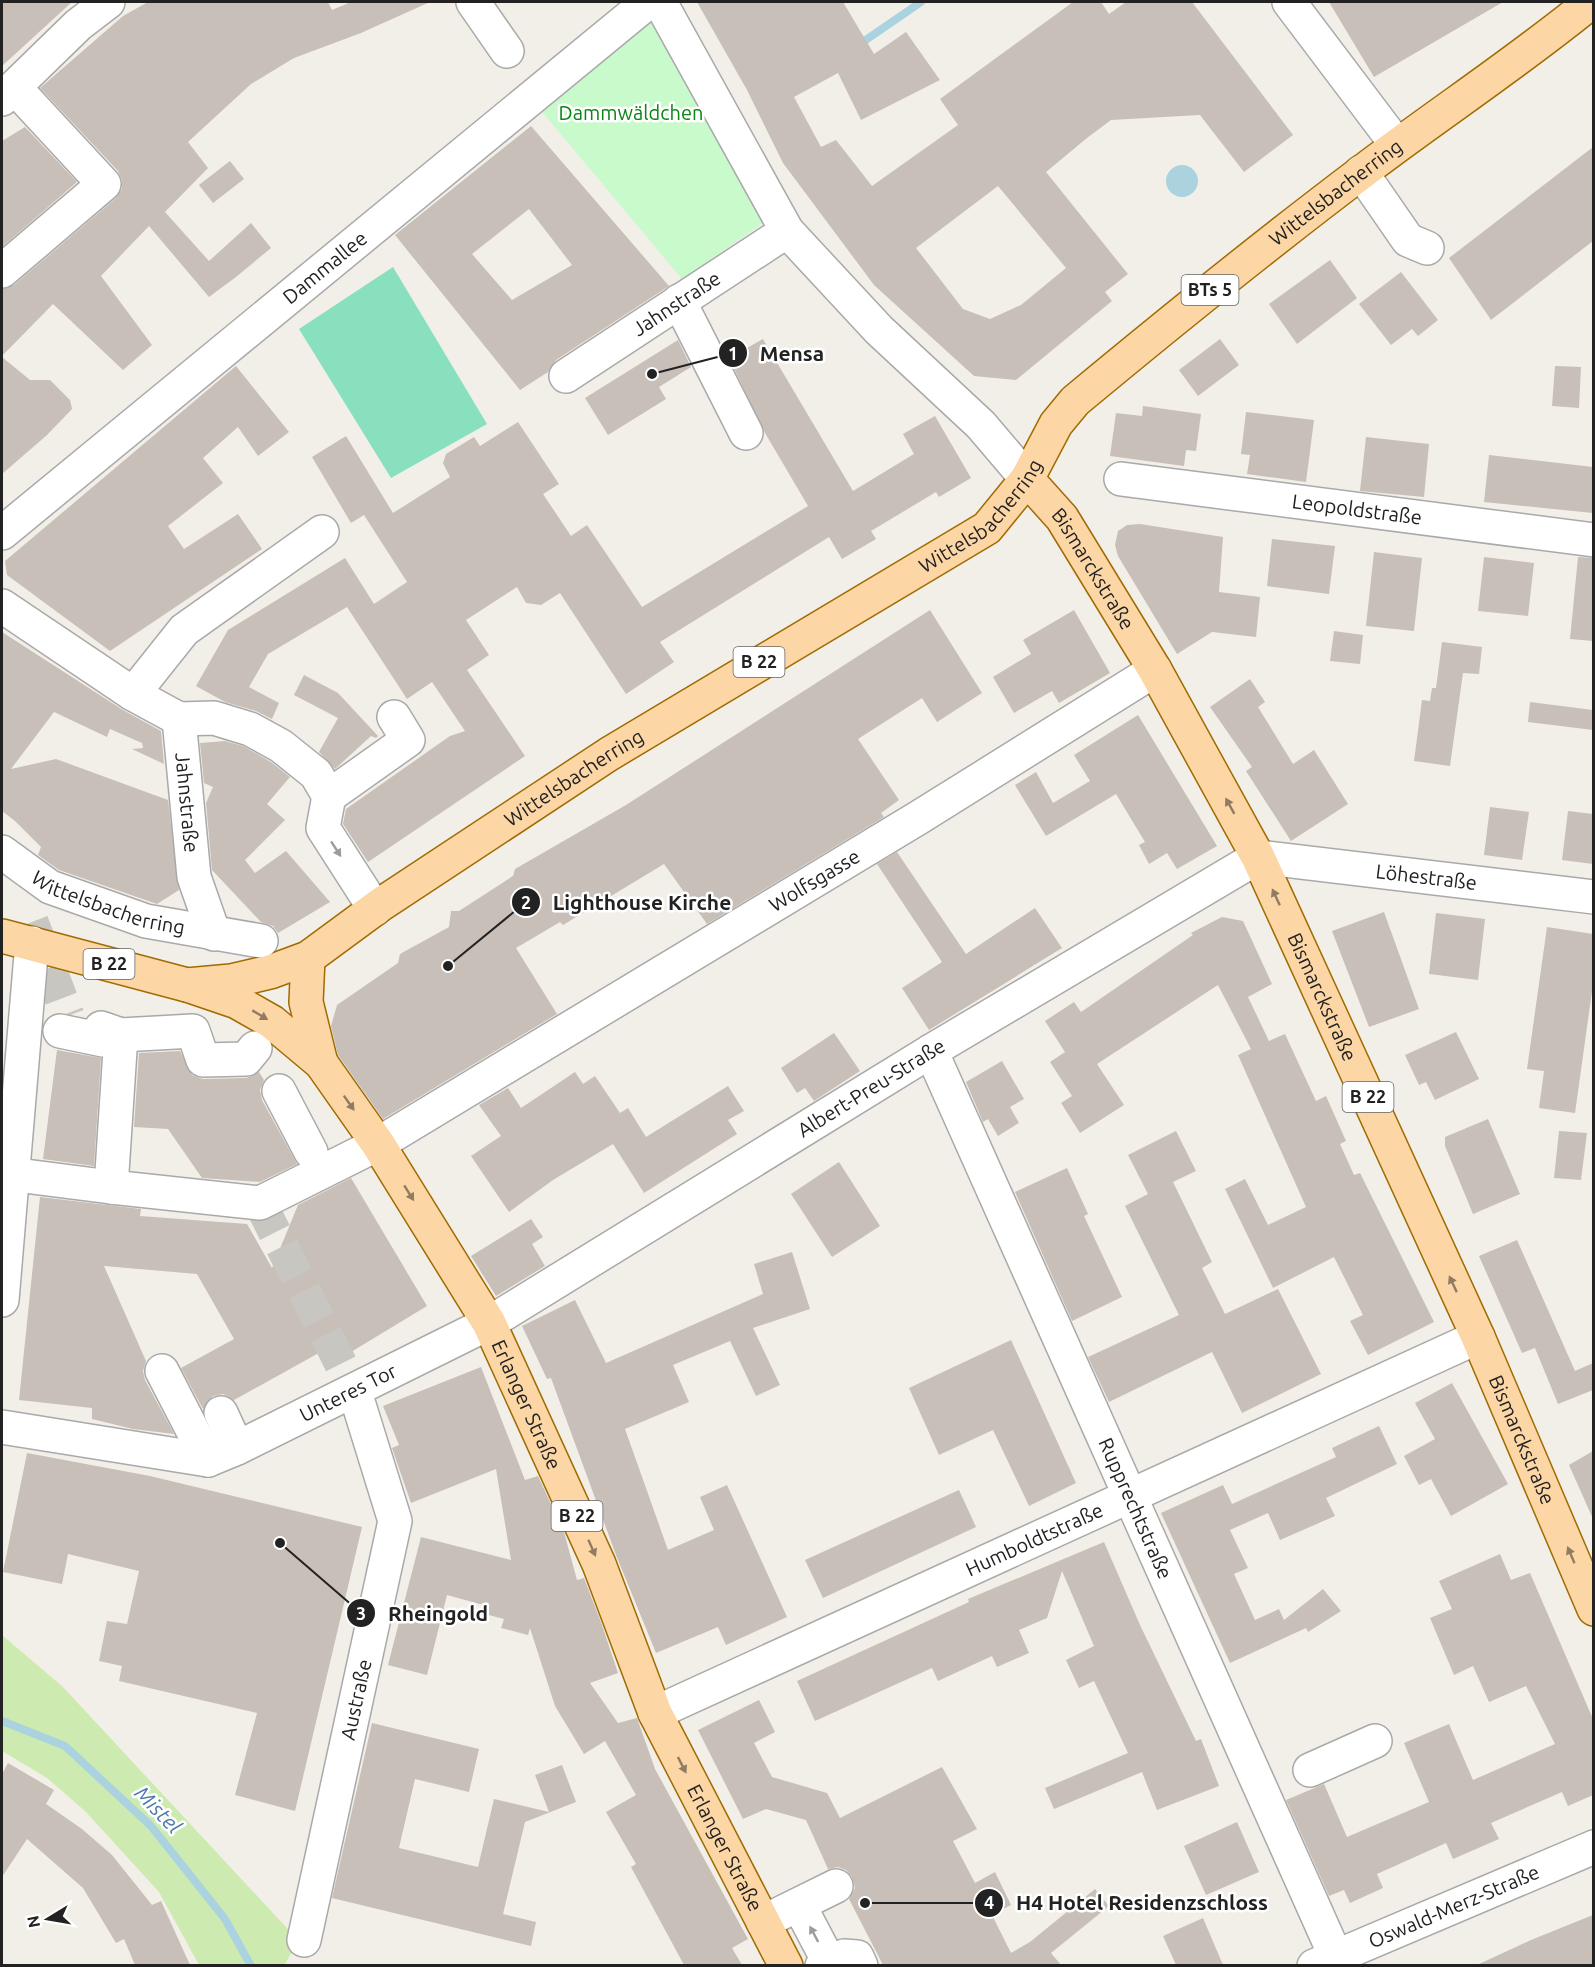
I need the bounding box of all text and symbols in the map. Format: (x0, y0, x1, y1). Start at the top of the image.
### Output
park label: Dammwäldchen (559, 101, 703, 124)
street label: Wittelsbacherring (1264, 134, 1406, 250)
street label: Dammallee (278, 226, 371, 308)
street label: Jahnstraße (628, 266, 724, 340)
road number: BTs 5 (1182, 275, 1238, 305)
callout: Mensa (718, 334, 836, 373)
text: Mensa (760, 341, 824, 365)
text: 1 (728, 343, 738, 363)
street label: Wittelsbacherring (914, 455, 1046, 577)
street label: Leopoldstraße (1291, 489, 1423, 529)
street label: Bismarckstraße (1047, 503, 1139, 634)
road number: B 22 (734, 647, 784, 677)
street label: Wittelsbacherring (500, 724, 647, 831)
street label: Jahnstraße (171, 751, 204, 854)
one-way arrow (1225, 797, 1235, 814)
one-way arrow (331, 841, 342, 857)
street label: Wolfsgasse (765, 844, 864, 916)
street label: Löhestraße (1374, 859, 1478, 894)
street label: Wittelsbacherring (27, 866, 187, 939)
callout: Lighthouse Kirche (511, 883, 743, 922)
one-way arrow (1271, 888, 1280, 905)
text: Lighthouse Kirche (553, 890, 731, 914)
text: 2 (521, 892, 531, 912)
street label: Bismarckstraße (1283, 929, 1362, 1064)
road number: B 22 (84, 949, 134, 979)
one-way arrow (252, 1010, 268, 1021)
street label: Albert-Preu-Straße (793, 1033, 949, 1141)
road number: B 22 (1342, 1082, 1394, 1112)
one-way arrow (343, 1095, 355, 1111)
one-way arrow (403, 1185, 415, 1201)
one-way arrow (1449, 1275, 1458, 1292)
street label: Erlanger Straße (487, 1336, 566, 1473)
street label: Unteres Tor (296, 1359, 401, 1426)
street label: Bismarckstraße (1485, 1372, 1560, 1508)
street label: Rupprechtstraße (1094, 1434, 1177, 1582)
street label: Humboldtstraße (962, 1498, 1106, 1581)
road number: B 22 (552, 1501, 602, 1531)
one-way arrow (587, 1540, 596, 1557)
one-way arrow (1566, 1547, 1575, 1564)
callout: Rheingold (346, 1594, 500, 1633)
text: Rheingold (388, 1601, 488, 1625)
text: 3 (356, 1603, 366, 1623)
street label: Austraße (336, 1657, 376, 1742)
one-way arrow (677, 1757, 687, 1774)
street label: Erlanger Straße (683, 1780, 768, 1915)
water label: Mistel (130, 1781, 187, 1838)
street label: Oswald-Merz-Straße (1365, 1860, 1542, 1952)
callout: H4 Hotel Residenzschloss (974, 1883, 1280, 1922)
north arrow (18, 1889, 78, 1949)
text: H4 Hotel Residenzschloss (1016, 1890, 1268, 1914)
text: 4 (984, 1892, 994, 1912)
text: N (23, 1914, 43, 1929)
one-way arrow (809, 1925, 818, 1942)

